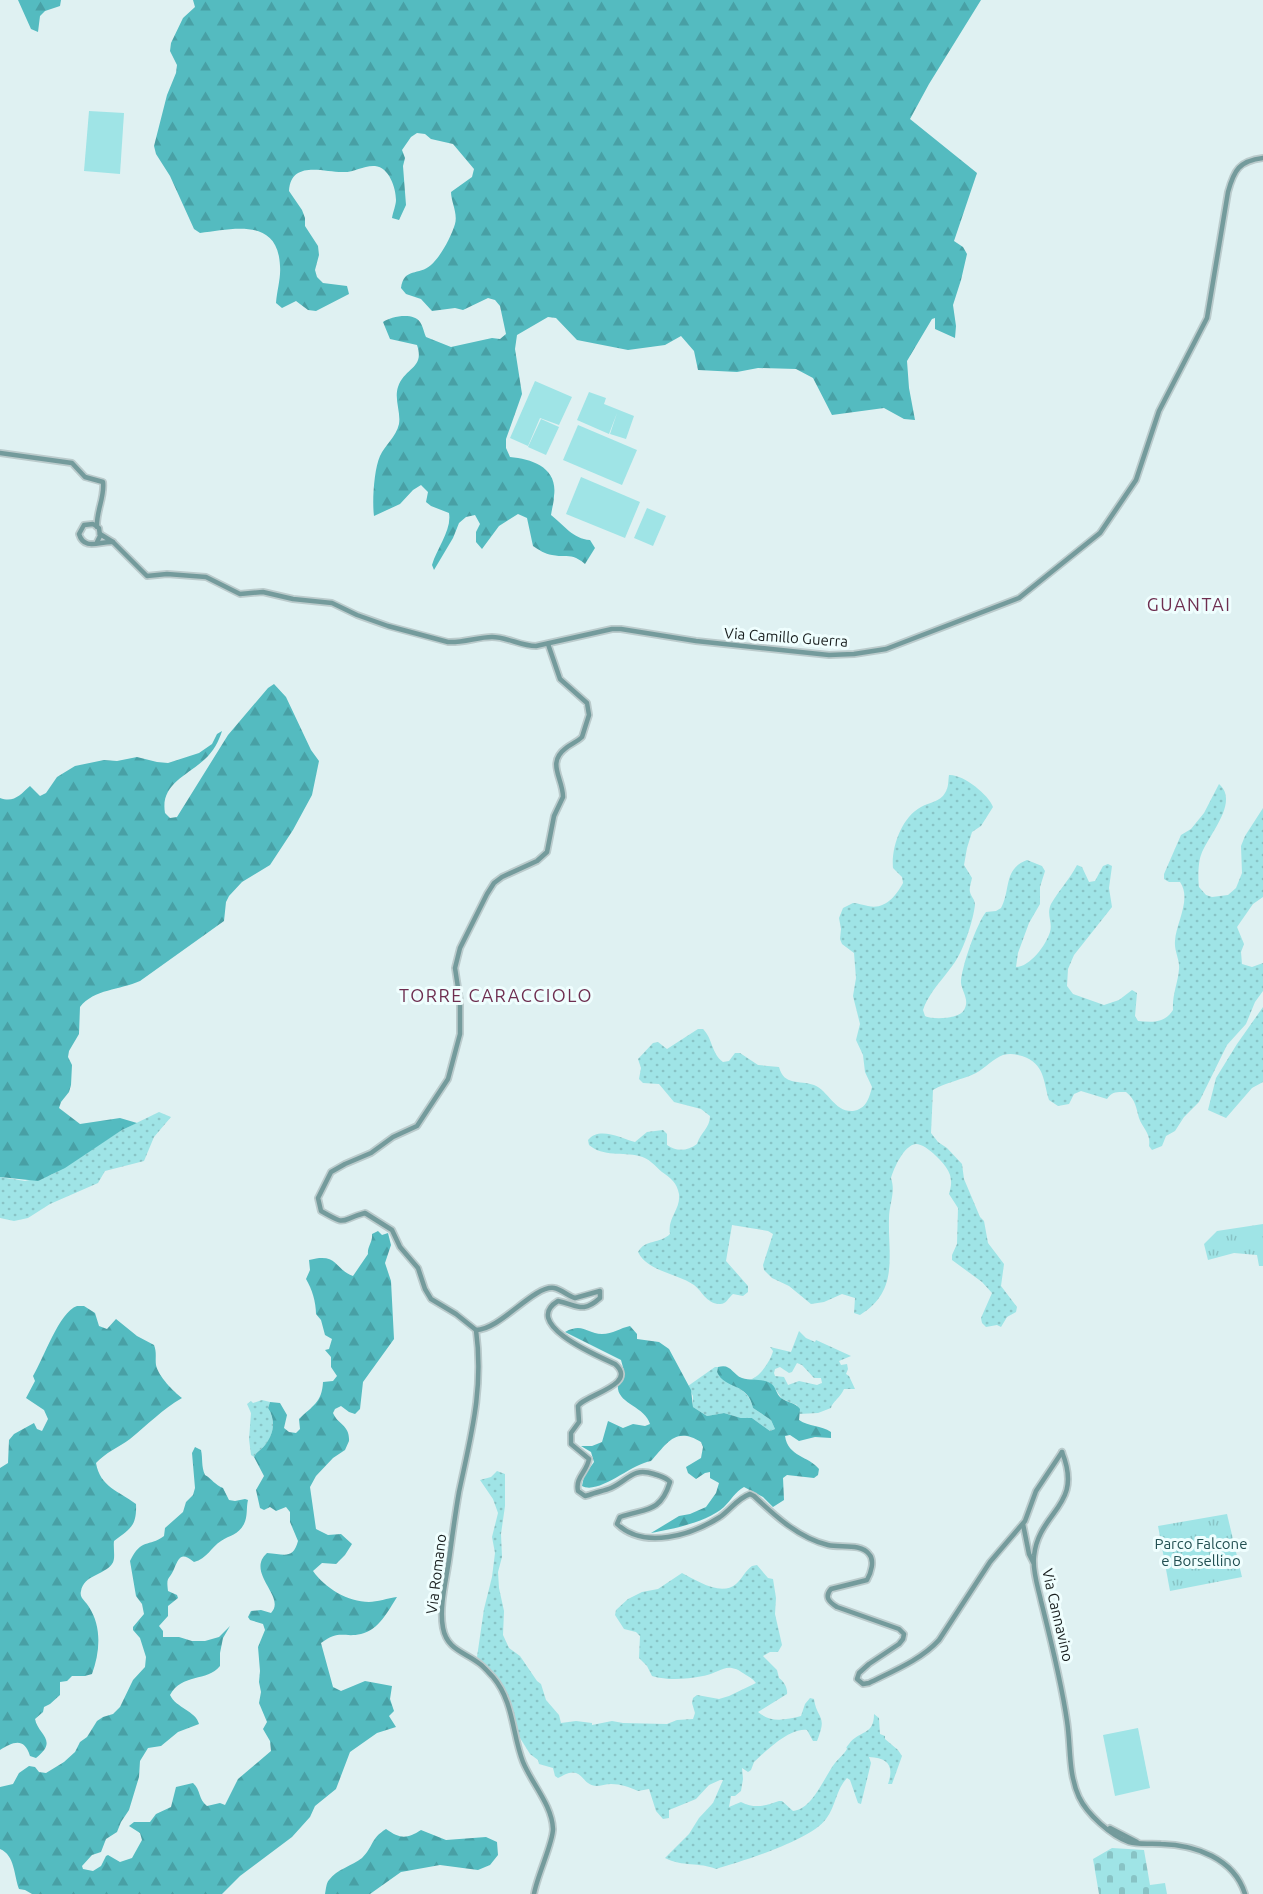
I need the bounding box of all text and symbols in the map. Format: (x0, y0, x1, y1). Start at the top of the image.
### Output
district label: GUANTAI (1147, 594, 1231, 614)
street label: Via Camillo Guerra (723, 624, 849, 650)
district label: TORRE CARACCIOLO (399, 985, 593, 1005)
street label: Via Romano (423, 1533, 449, 1615)
park label: Parco Falcone e Borsellino (1155, 1535, 1247, 1569)
street label: Via Cannavino (1039, 1567, 1077, 1663)

